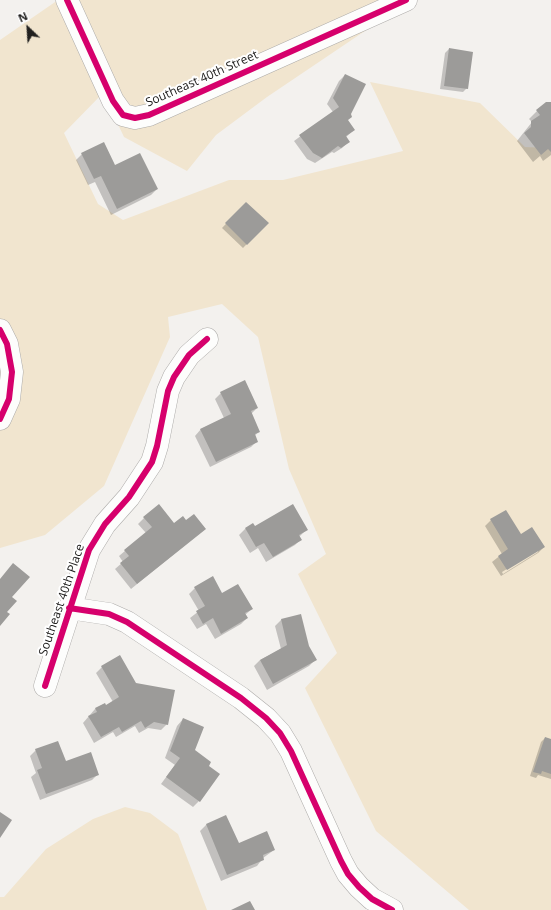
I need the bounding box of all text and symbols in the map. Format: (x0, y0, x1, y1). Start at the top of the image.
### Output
north arrow (8, 8, 48, 48)
text: N (15, 8, 30, 25)
street label: Southeast 40th Street (144, 48, 260, 110)
street label: Southeast 40th Place (36, 542, 88, 658)

